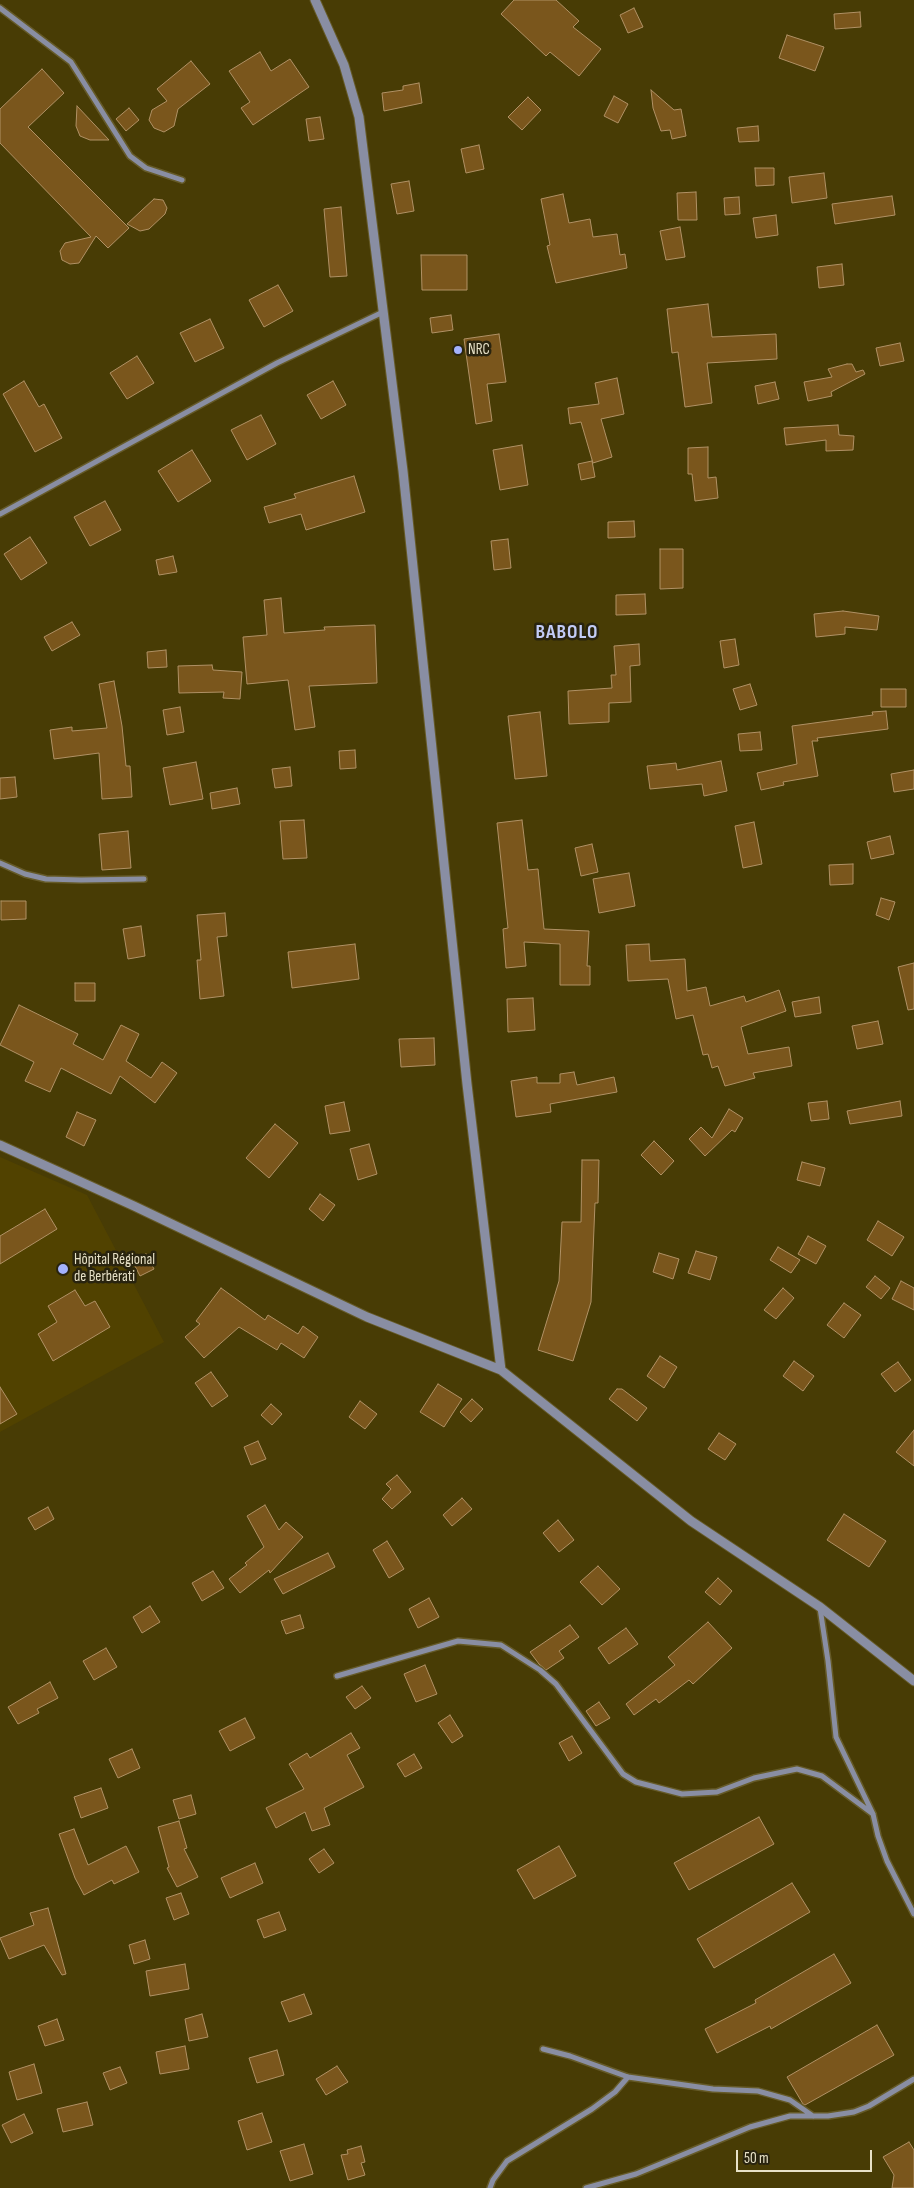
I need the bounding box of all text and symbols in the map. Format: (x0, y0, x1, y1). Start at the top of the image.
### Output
place label: NRC (468, 341, 490, 359)
marker: NRC (452, 344, 464, 356)
district label: BABOLO (535, 621, 599, 645)
place label: Hôpital Régional de Berbérati (74, 1251, 155, 1286)
marker: Hôpital Régional de Berbérati (56, 1262, 70, 1276)
scale bar (739, 2140, 875, 2172)
text: 50 m (744, 2149, 769, 2168)

